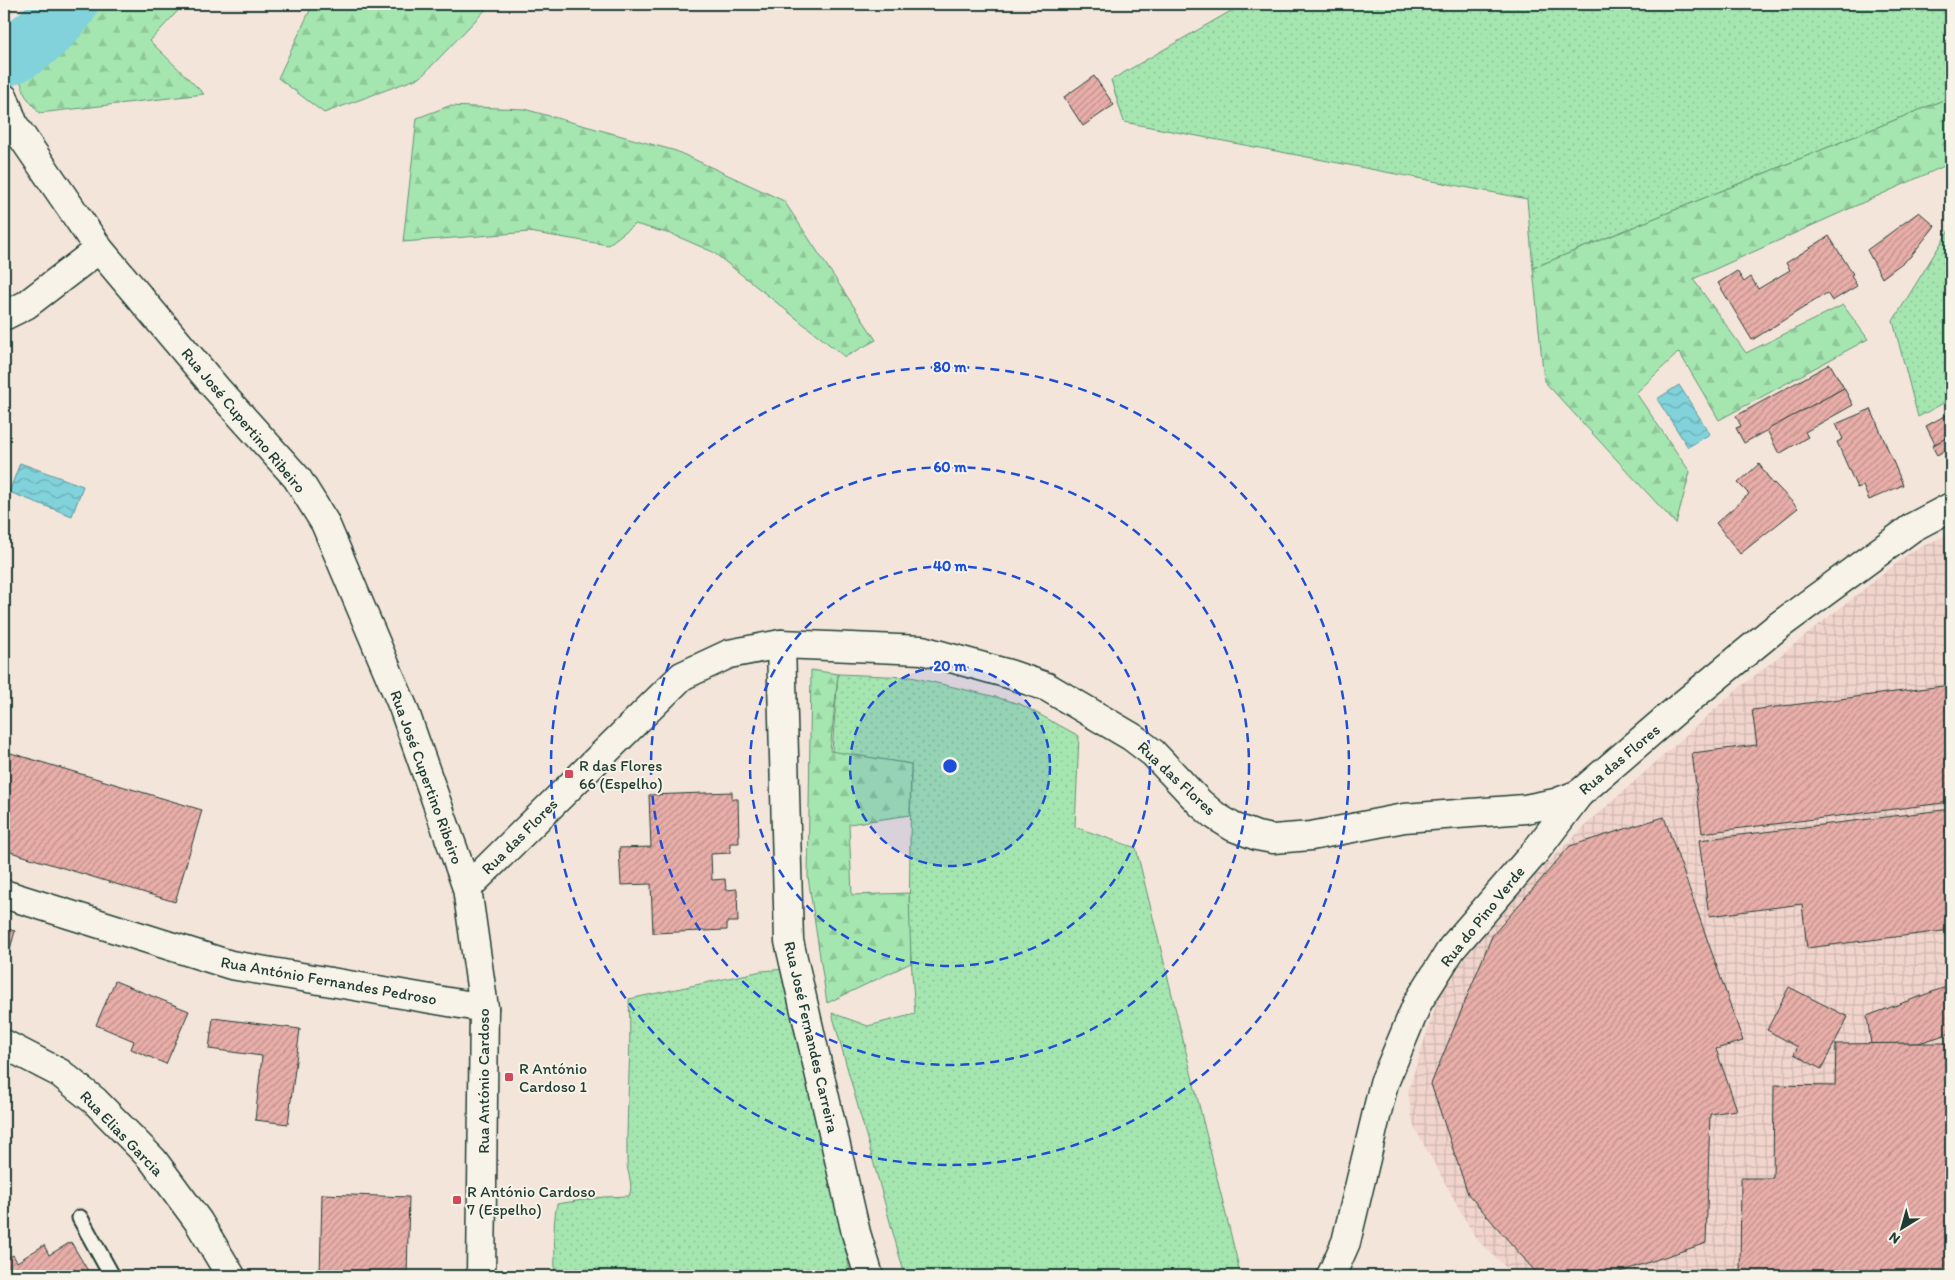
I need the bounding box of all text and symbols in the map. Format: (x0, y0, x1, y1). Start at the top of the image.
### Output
street label: Rua José Cupertino Ribeiro (177, 344, 310, 497)
text: 80 m (933, 358, 967, 376)
text: 60 m (933, 458, 967, 476)
text: 40 m (933, 557, 968, 575)
text: 20 m (933, 657, 967, 675)
street label: Rua José Cupertino Ribeiro (386, 688, 467, 867)
street label: Rua das Flores (1575, 720, 1664, 799)
street label: Rua das Flores (1134, 737, 1220, 819)
place label: R das Flores 66 (Espelho) (579, 756, 663, 793)
centre of rings (941, 757, 959, 775)
marker: R das Flores 66 (Espelho) (563, 768, 575, 780)
street label: Rua das Flores (477, 794, 561, 878)
street label: Rua do Pino Verde (1436, 862, 1529, 970)
street label: Rua José Fernandes Carreira (780, 939, 843, 1135)
street label: Rua António Fernandes Pedroso (219, 952, 438, 1009)
street label: Rua António Cardoso (474, 1008, 493, 1154)
place label: R António Cardoso 1 (519, 1059, 588, 1096)
marker: R António Cardoso 1 (503, 1071, 515, 1083)
street label: Rua Elias Garcia (76, 1087, 168, 1181)
place label: R António Cardoso 7 (Espelho) (467, 1182, 596, 1219)
marker: R António Cardoso 7 (Espelho) (451, 1194, 463, 1206)
north arrow (1878, 1202, 1928, 1252)
text: N (1886, 1228, 1903, 1248)

